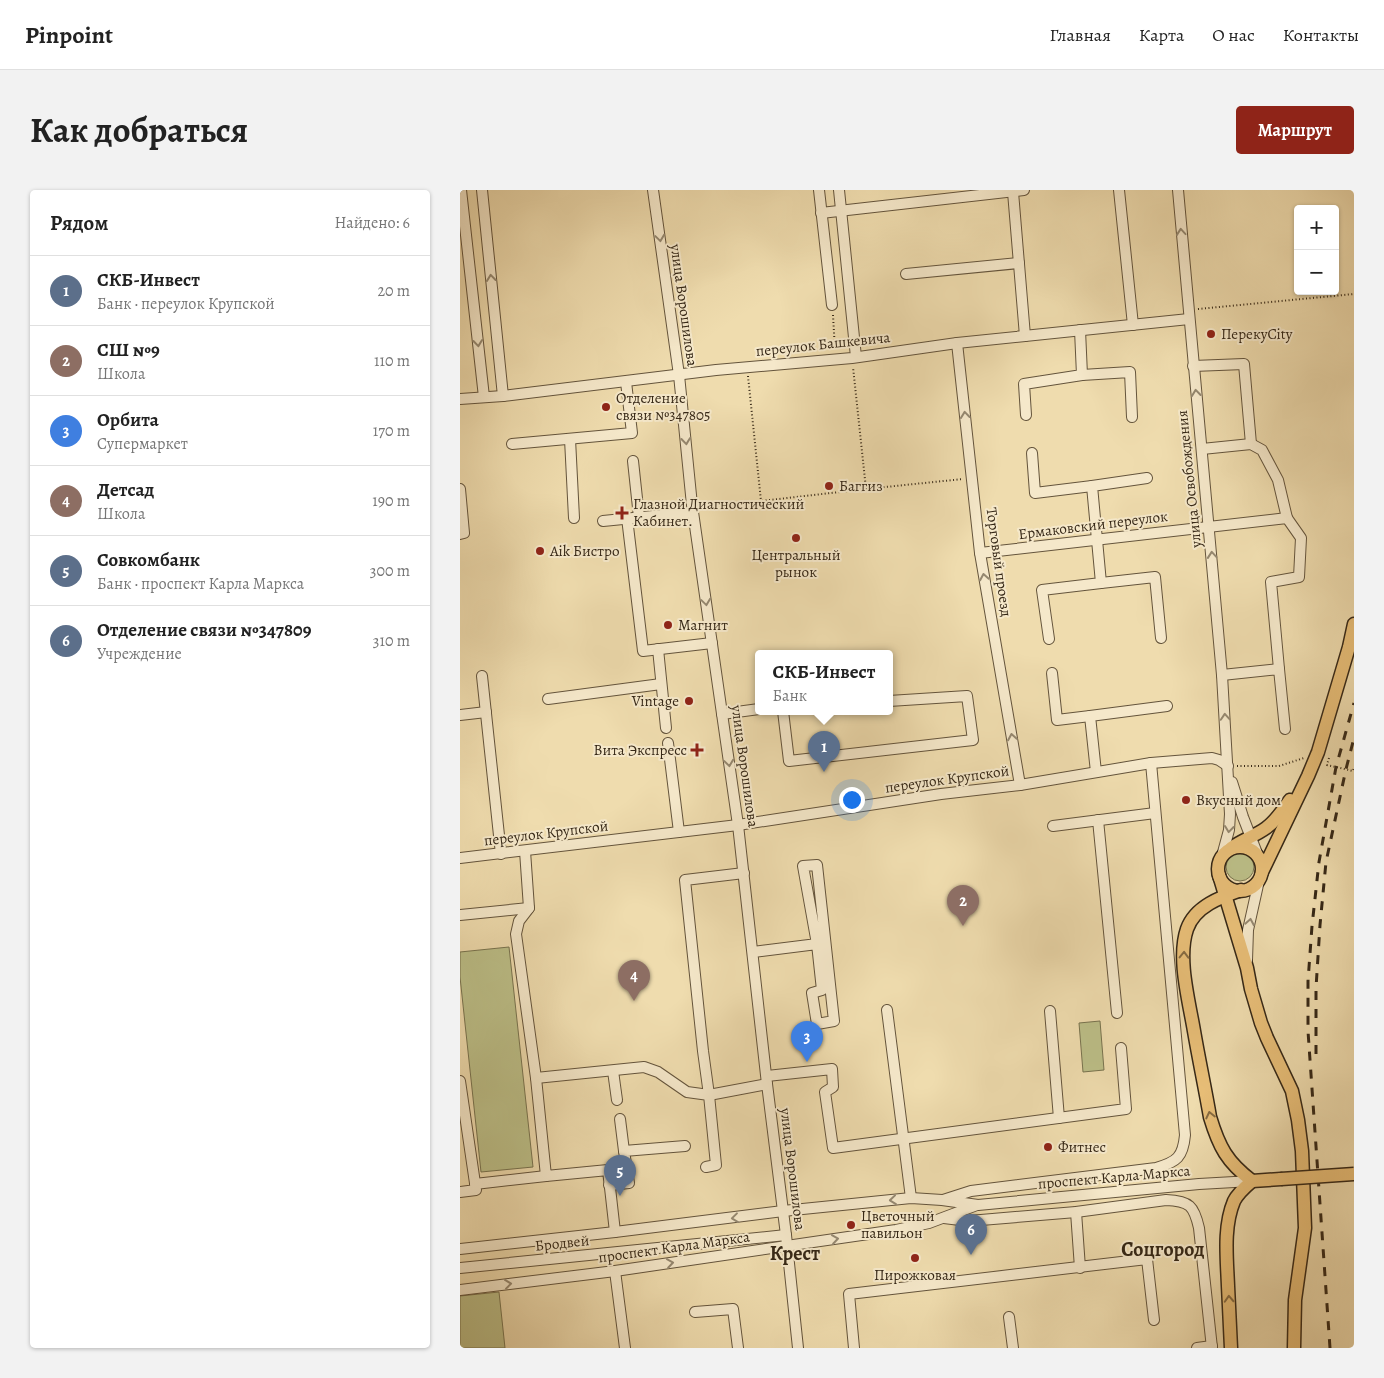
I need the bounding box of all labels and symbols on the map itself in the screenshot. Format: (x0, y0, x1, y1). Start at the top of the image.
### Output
one-way arrow (1176, 227, 1187, 235)
one-way arrow (654, 235, 665, 243)
street label: улица Ворошилова (665, 242, 702, 368)
one-way arrow (486, 274, 497, 282)
place label: ПерекуCity (1221, 324, 1293, 344)
street label: переулок Башкевича (755, 327, 891, 361)
marker: ПерекуCity (1205, 328, 1217, 340)
one-way arrow (472, 339, 483, 347)
place label: Отделение связи №347805 (616, 388, 710, 425)
one-way arrow (1191, 389, 1202, 397)
marker: Отделение связи №347805 (600, 401, 612, 413)
street label: улица Освобождения (1172, 409, 1206, 550)
one-way arrow (960, 411, 971, 419)
one-way arrow (680, 438, 691, 446)
place label: Баггиз (839, 476, 883, 496)
marker: Баггиз (823, 480, 835, 492)
place label: Глазной Диагностический Кабинет. (633, 494, 804, 531)
marker: Глазной Диагностический Кабинет. (615, 506, 629, 520)
street label: Торговый проезд (981, 506, 1017, 618)
street label: Ермаковский переулок (1017, 506, 1169, 544)
marker: Центральный рынок (790, 532, 802, 544)
place label: Aik Бистро (549, 541, 619, 561)
marker: Aik Бистро (534, 545, 546, 557)
place label: Центральный рынок (751, 545, 841, 582)
one-way arrow (1206, 551, 1217, 559)
one-way arrow (980, 572, 990, 581)
one-way arrow (701, 598, 711, 607)
place label: Магнит (678, 615, 728, 635)
marker: Магнит (662, 619, 674, 631)
place label: Vintage (631, 691, 679, 711)
marker: Vintage (683, 695, 695, 707)
street label: улица Ворошилова (726, 703, 763, 829)
one-way arrow (1219, 713, 1230, 721)
pin: 1 (808, 731, 840, 772)
one-way arrow (1007, 732, 1017, 741)
place label: Вита Экспресс (594, 740, 687, 760)
marker: Вита Экспресс (691, 744, 703, 756)
one-way arrow (723, 760, 734, 768)
street label: переулок Крупской (884, 760, 1011, 798)
your location (839, 787, 865, 813)
place label: Вкусный дом (1196, 790, 1281, 810)
marker: Вкусный дом (1180, 794, 1192, 806)
street label: переулок Крупской (483, 815, 610, 851)
one-way arrow (1224, 825, 1235, 833)
pin: 2 (947, 885, 979, 926)
one-way arrow (1244, 917, 1254, 926)
one-way arrow (1179, 951, 1189, 958)
pin: 4 (618, 960, 650, 1001)
pin: 3 (791, 1021, 823, 1062)
street label: улица Ворошилова (775, 1106, 810, 1231)
one-way arrow (1205, 1111, 1216, 1120)
place label: Фитнес (1058, 1137, 1106, 1157)
marker: Фитнес (1042, 1141, 1054, 1153)
pin: 5 (604, 1155, 636, 1196)
street label: проспект Карла Маркса (1037, 1160, 1191, 1194)
one-way arrow (889, 1194, 897, 1205)
place label: Цветочный павильон (861, 1206, 935, 1243)
one-way arrow (730, 1212, 739, 1222)
pin: 6 (955, 1214, 987, 1255)
marker: Цветочный павильон (845, 1219, 857, 1231)
street label: проспект Карла Маркса (597, 1226, 751, 1268)
street label: Бродвей (534, 1230, 590, 1256)
one-way arrow (831, 1235, 840, 1245)
district label: Соцгород (1121, 1236, 1205, 1263)
district label: Крест (770, 1240, 820, 1267)
marker: Пирожковая (909, 1252, 921, 1264)
one-way arrow (665, 1259, 674, 1269)
place label: Пирожковая (874, 1265, 956, 1285)
one-way arrow (505, 1279, 513, 1290)
one-way arrow (1224, 1295, 1234, 1303)

